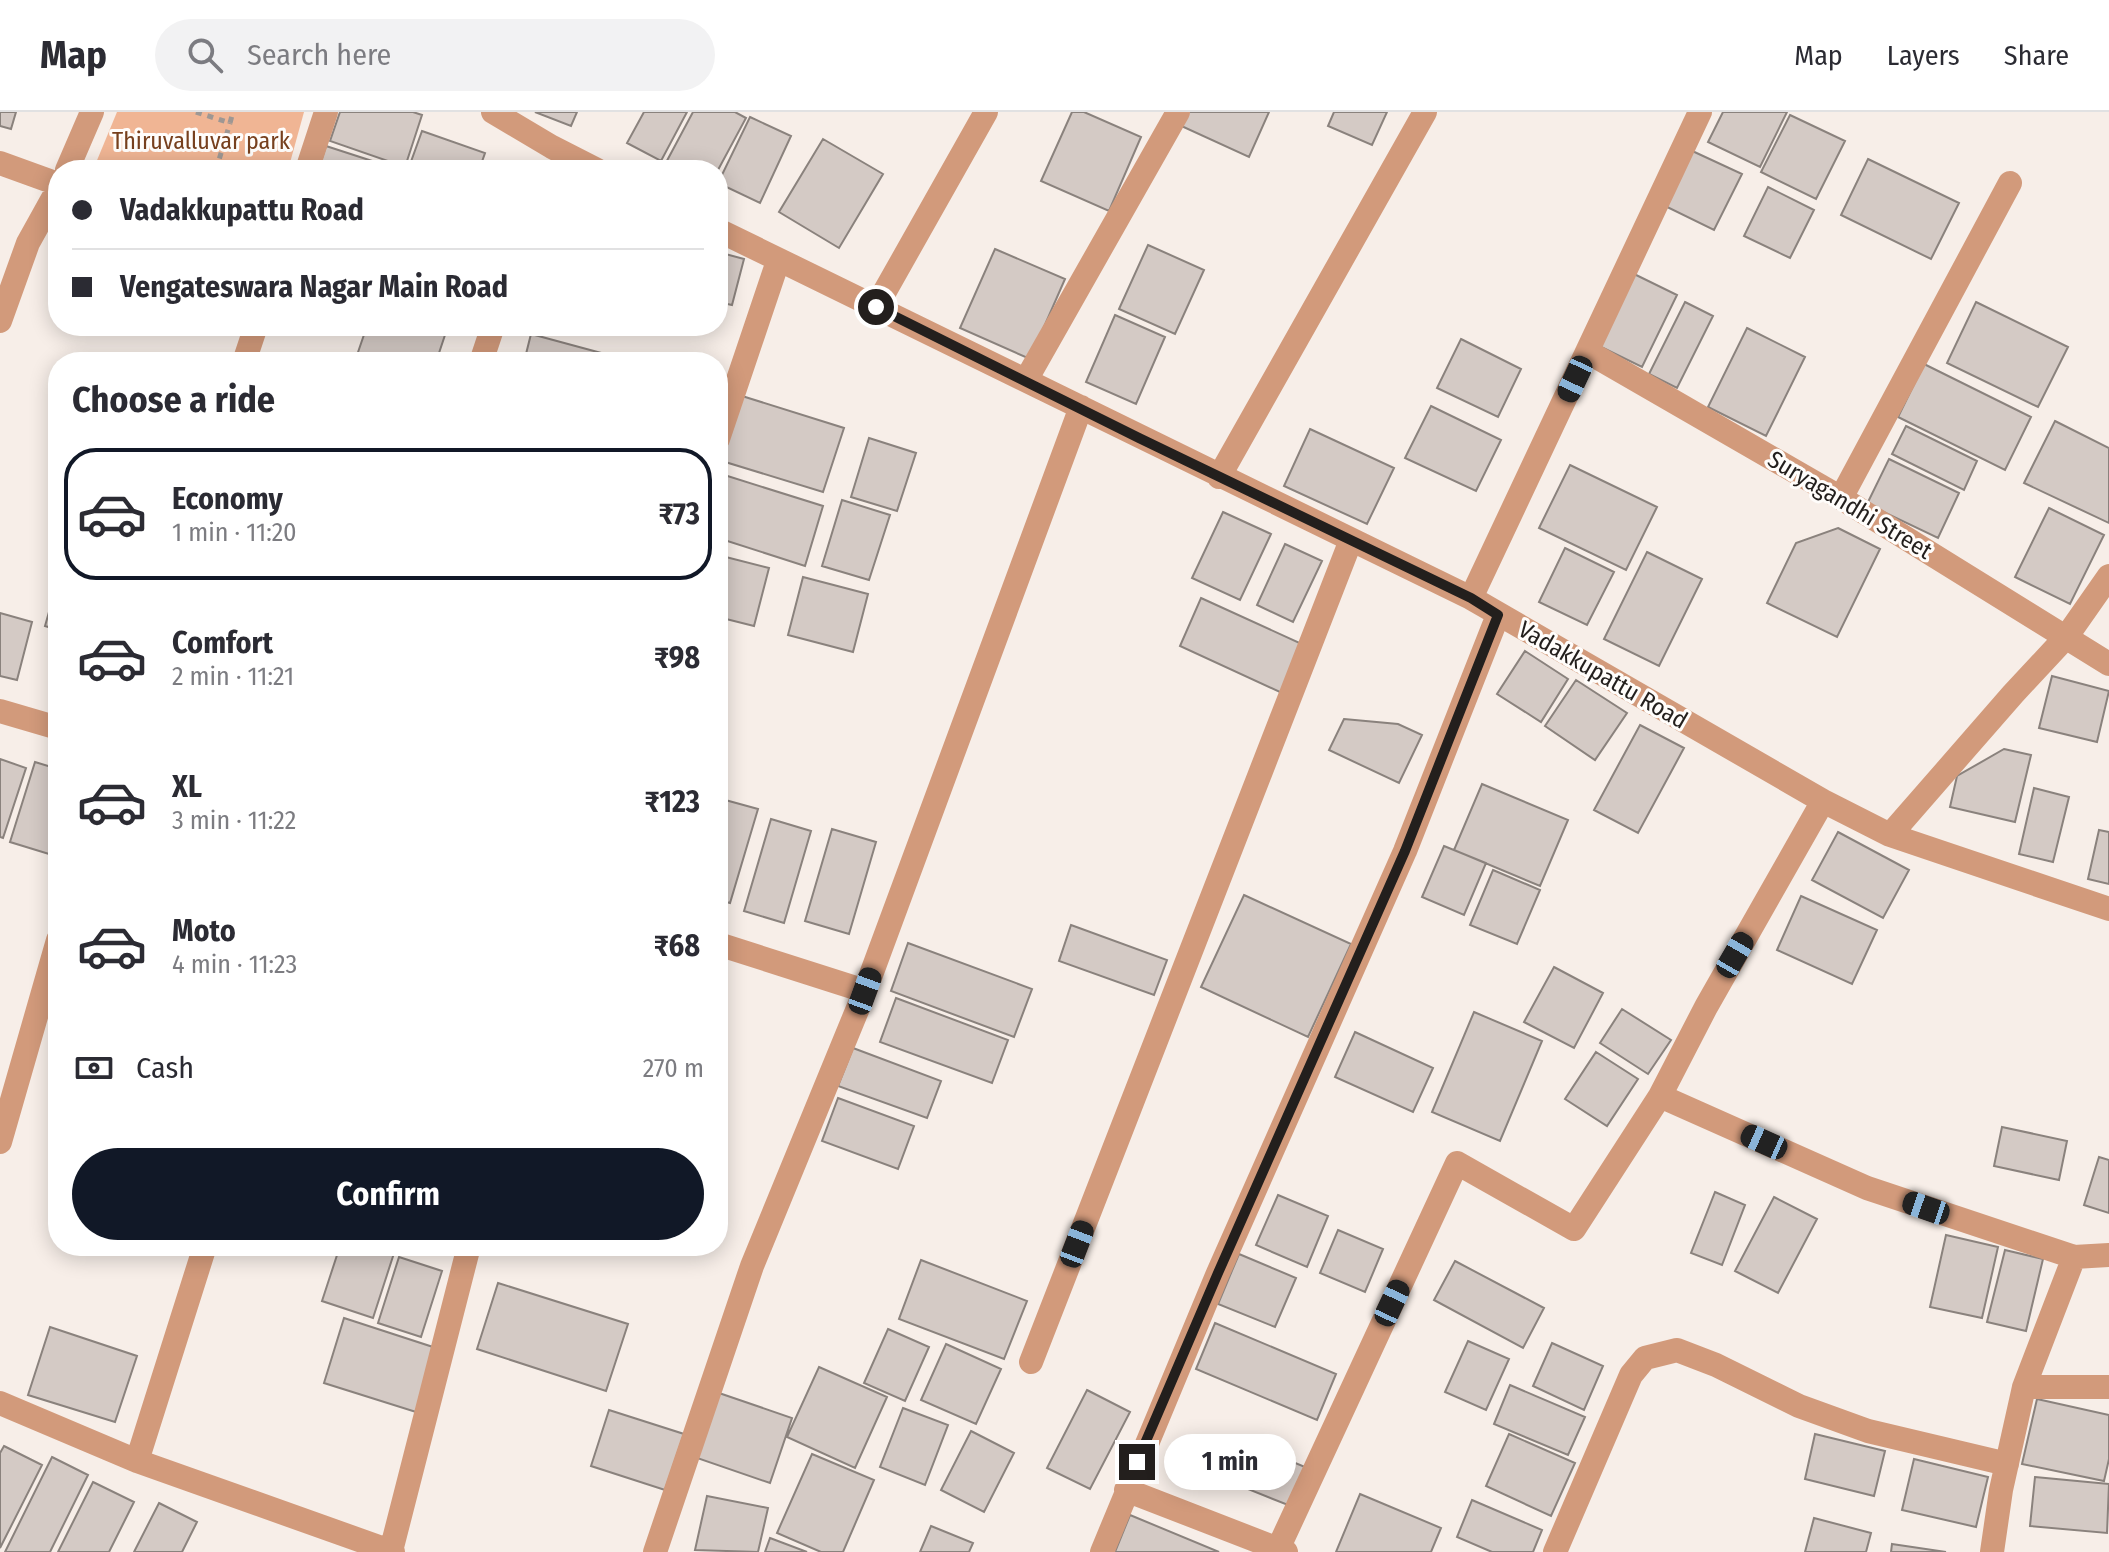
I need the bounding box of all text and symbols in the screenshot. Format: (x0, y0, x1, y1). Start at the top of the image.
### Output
search box (155, 19, 715, 91)
text: Map (40, 32, 107, 78)
icon: search (183, 33, 227, 77)
text: Search here (247, 37, 391, 73)
text: Map (1794, 39, 1843, 72)
text: Layers (1887, 39, 1960, 72)
text: Share (2004, 39, 2069, 72)
park label: Thiruvalluvar park (112, 127, 291, 155)
text: Vadakkupattu Road (120, 192, 364, 228)
text: Vengateswara Nagar Main Road (120, 269, 508, 305)
route start (858, 289, 894, 325)
car (1554, 352, 1596, 406)
text: Choose a ride (72, 378, 275, 422)
street label: Suryagandhi Street (1763, 445, 1937, 565)
icon: car (76, 478, 148, 550)
text: Economy (172, 481, 283, 517)
text: ₹73 (658, 496, 700, 532)
text: 1 min · 11:20 (172, 517, 297, 548)
street label: Vadakkupattu Road (1514, 615, 1692, 735)
icon: car (76, 622, 148, 694)
text: Comfort (172, 625, 273, 661)
text: ₹98 (654, 640, 700, 676)
text: 2 min · 11:21 (172, 661, 294, 692)
icon: car (76, 766, 148, 838)
text: XL (172, 769, 202, 805)
text: ₹123 (645, 784, 700, 820)
text: 3 min · 11:22 (172, 805, 296, 836)
icon: car (76, 910, 148, 982)
text: Moto (172, 913, 236, 949)
text: ₹68 (654, 928, 700, 964)
car (1713, 928, 1757, 982)
text: 4 min · 11:23 (172, 949, 297, 980)
car (846, 964, 884, 1018)
icon: cash (72, 1046, 116, 1090)
text: Cash (136, 1050, 194, 1086)
text: 270 m (643, 1053, 704, 1084)
car (1737, 1121, 1791, 1163)
button: Confirm (72, 1148, 704, 1240)
car (1899, 1189, 1953, 1227)
car (1057, 1217, 1097, 1271)
car (1371, 1276, 1413, 1330)
callout: 1 min (1165, 1434, 1297, 1490)
route end (1119, 1444, 1155, 1480)
text: 1 min (1202, 1446, 1258, 1477)

